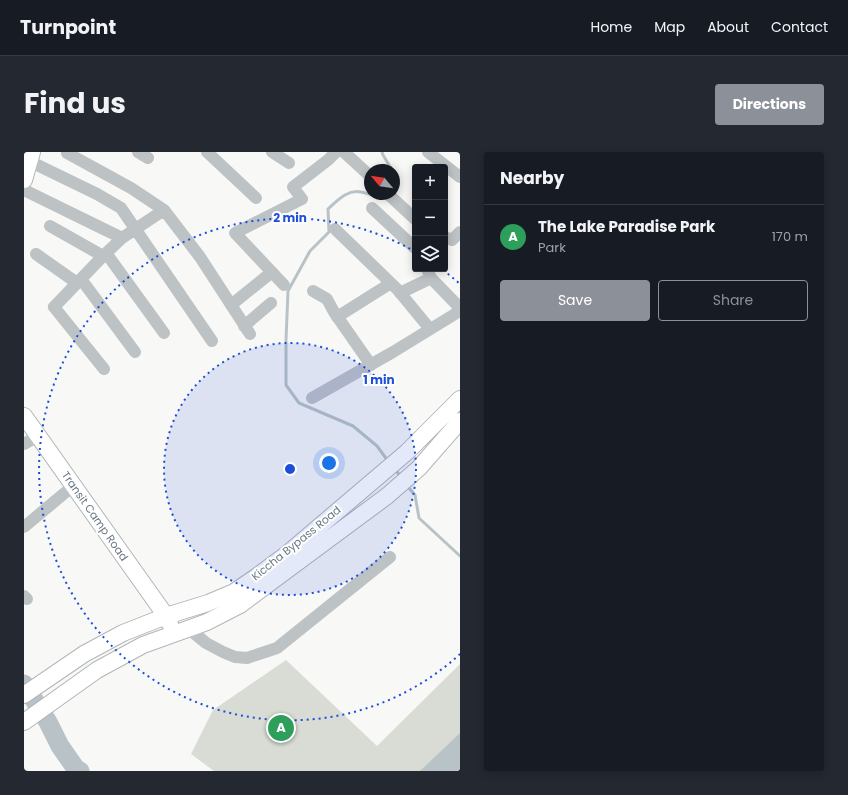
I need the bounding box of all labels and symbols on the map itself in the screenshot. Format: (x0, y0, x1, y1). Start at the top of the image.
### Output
north arrow (364, 164, 400, 200)
text: 2 min (273, 209, 307, 226)
text: 1 min (363, 371, 395, 388)
your location (319, 453, 339, 473)
centre of rings (283, 462, 297, 476)
street label: Transit Camp Road (58, 468, 132, 564)
street label: Kiccha Bypass Road (248, 502, 344, 584)
pin: A (268, 713, 294, 743)

